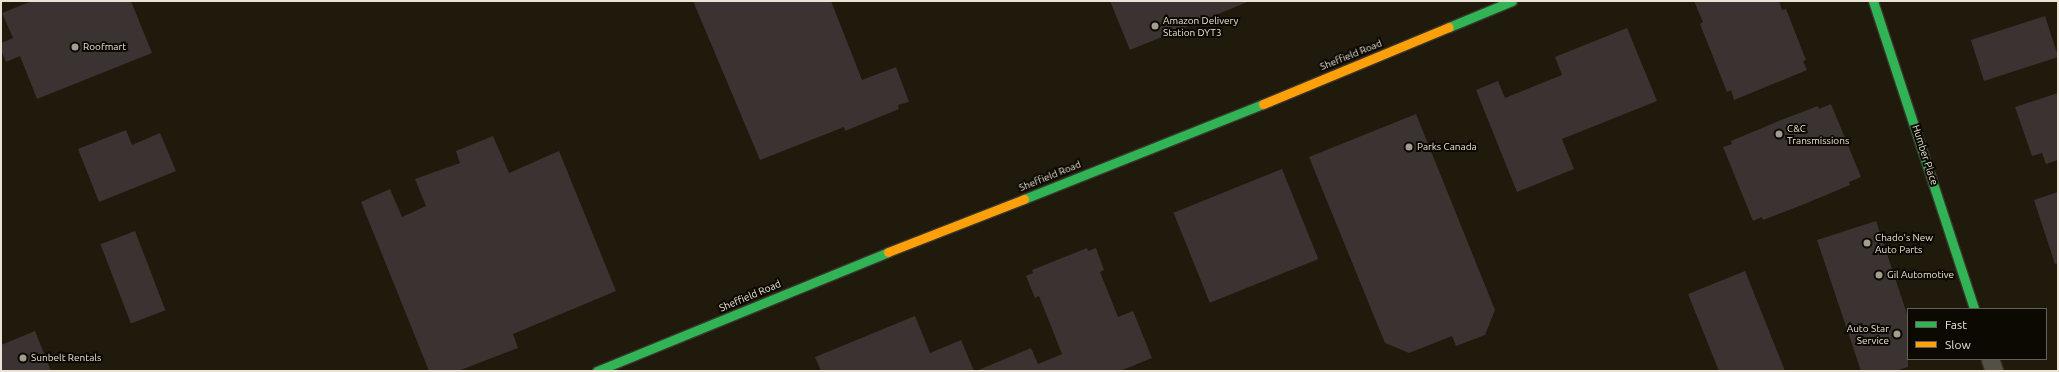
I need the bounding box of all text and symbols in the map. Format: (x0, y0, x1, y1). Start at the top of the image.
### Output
place label: Amazon Delivery Station DYT3 (1163, 14, 1238, 38)
marker: Amazon Delivery Station DYT3 (1150, 21, 1160, 31)
street label: Sheffield Road (1318, 37, 1384, 73)
place label: Roofmart (83, 41, 126, 53)
marker: Roofmart (70, 42, 80, 52)
place label: C&C Transmissions (1787, 122, 1849, 146)
street label: Humber Place (1910, 123, 1940, 187)
marker: C&C Transmissions (1774, 129, 1784, 139)
place label: Parks Canada (1417, 141, 1477, 153)
marker: Parks Canada (1404, 142, 1414, 152)
street label: Sheffield Road (1017, 158, 1083, 194)
place label: Chado's New Auto Parts (1875, 231, 1933, 254)
marker: Chado's New Auto Parts (1862, 238, 1872, 248)
place label: Gil Automotive (1887, 269, 1954, 281)
marker: Gil Automotive (1874, 270, 1884, 280)
street label: Sheffield Road (717, 278, 783, 314)
legend (1907, 308, 2047, 360)
text: Fast (1945, 318, 1967, 331)
place label: Auto Star Service (1847, 322, 1889, 346)
marker: Auto Star Service (1892, 329, 1902, 339)
text: Slow (1945, 338, 1971, 351)
place label: Sunbelt Rentals (31, 352, 101, 364)
marker: Sunbelt Rentals (18, 353, 28, 363)

